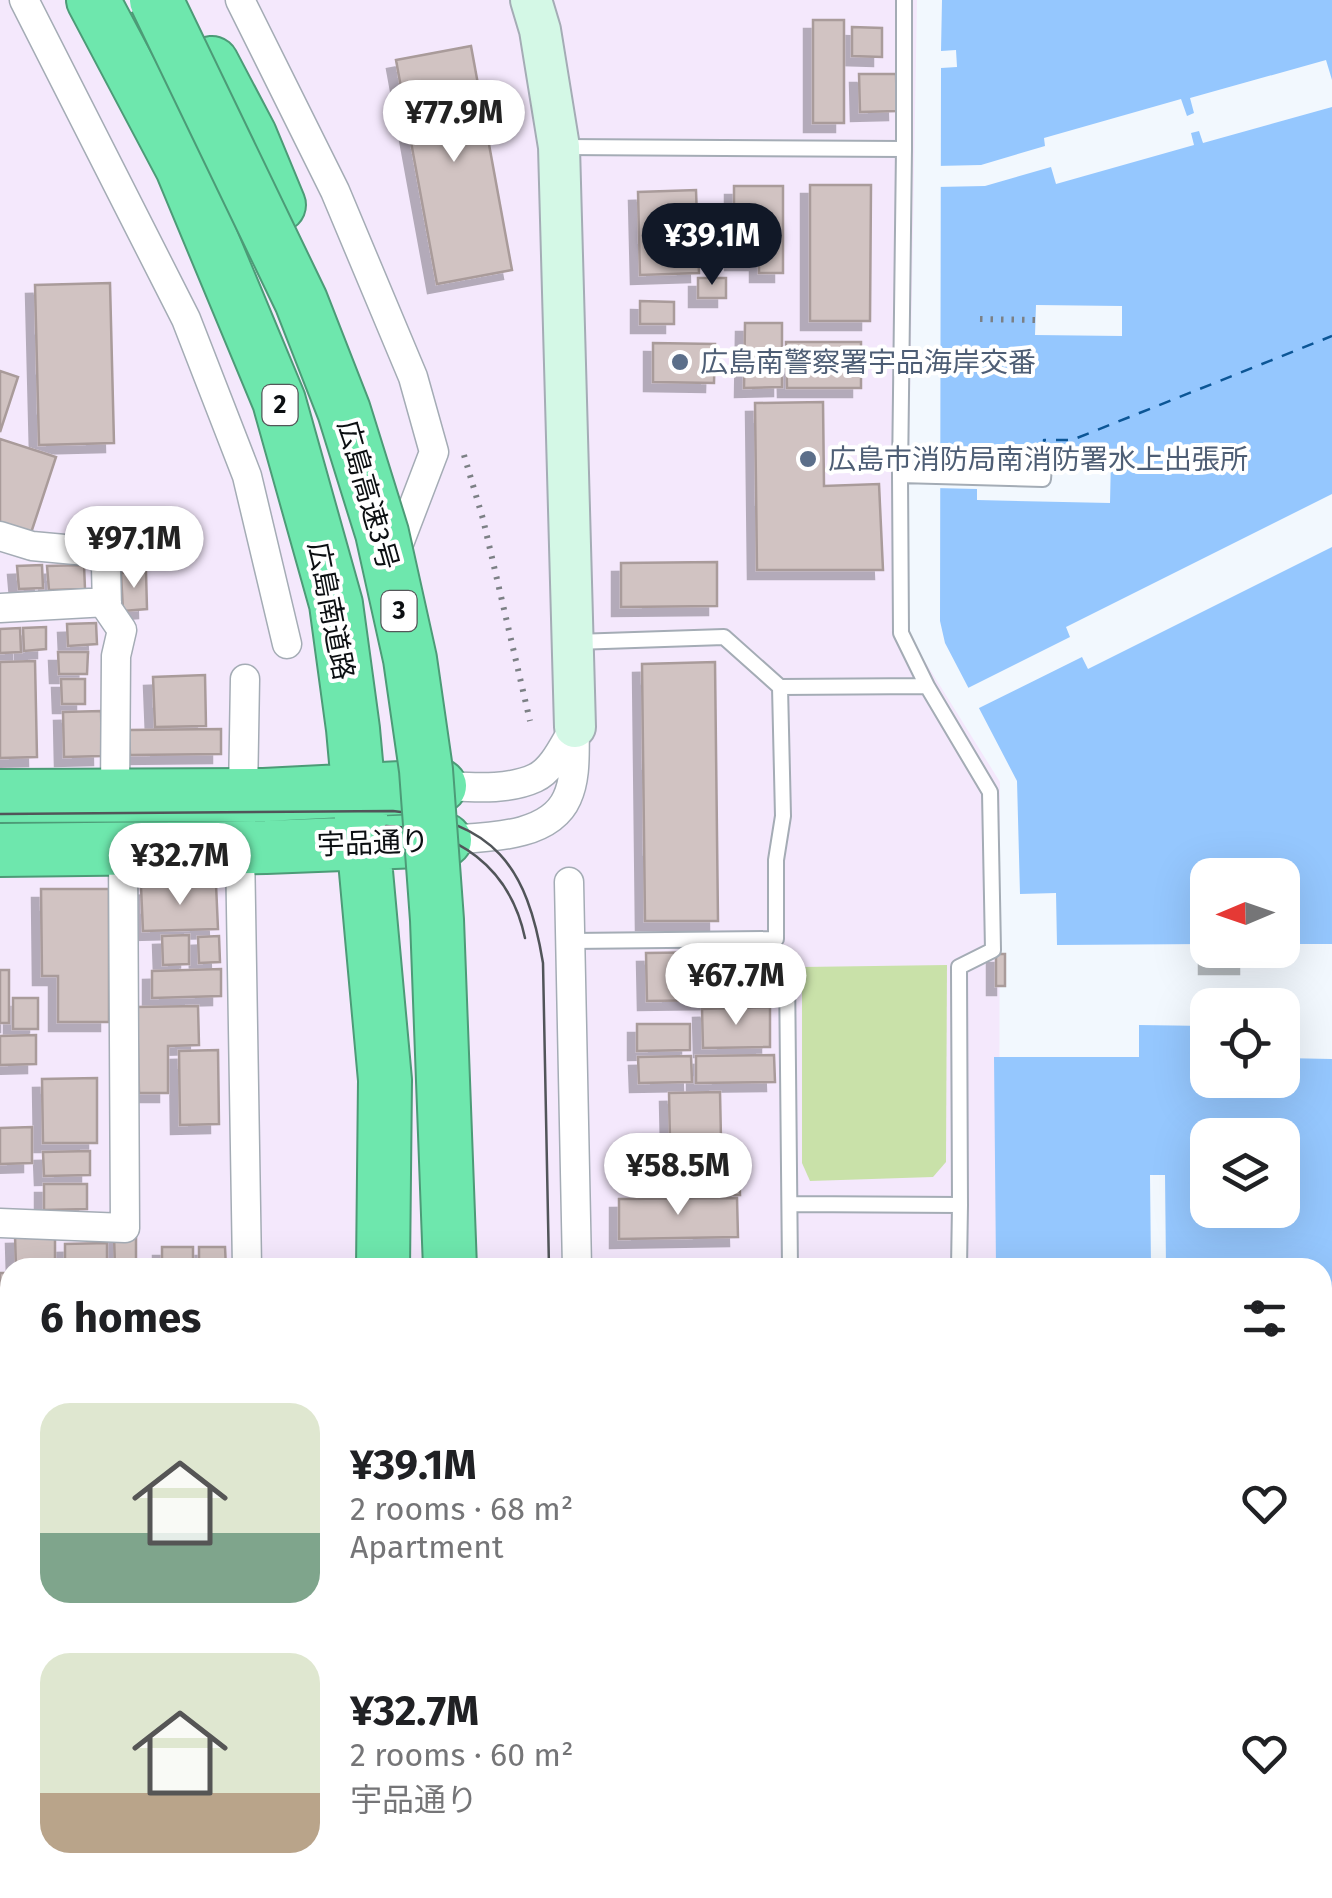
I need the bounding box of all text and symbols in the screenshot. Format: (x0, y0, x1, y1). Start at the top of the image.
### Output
pin: ¥77.9M (373, 80, 535, 165)
text: ¥77.9M (405, 93, 503, 131)
pin: ¥39.1M (631, 203, 793, 288)
text: ¥39.1M (664, 216, 760, 254)
place label: 広島南警察署宇品海岸交番 (700, 346, 1036, 379)
marker: 広島南警察署宇品海岸交番 (669, 351, 691, 373)
road number: 2 (262, 385, 298, 425)
street label: 広島高速3号 (331, 416, 405, 574)
place label: 広島市消防局南消防署水上出張所 (828, 443, 1248, 476)
marker: 広島市消防局南消防署水上出張所 (797, 448, 819, 470)
pin: ¥97.1M (53, 506, 215, 591)
text: ¥97.1M (87, 519, 181, 557)
street label: 広島南道路 (301, 539, 361, 683)
road number: 3 (382, 591, 416, 631)
pin: ¥32.7M (99, 823, 261, 908)
street label: 宇品通り (316, 825, 430, 861)
text: ¥32.7M (131, 836, 229, 874)
north arrow (1190, 858, 1300, 968)
map controls (1190, 858, 1300, 1228)
pin: ¥67.7M (655, 943, 817, 1028)
text: ¥67.7M (687, 956, 785, 994)
button: locate (1190, 988, 1300, 1098)
button: layers (1190, 1118, 1300, 1228)
pin: ¥58.5M (597, 1133, 759, 1218)
text: ¥58.5M (626, 1146, 730, 1184)
icon: filters (1237, 1291, 1292, 1346)
text: 6 homes (40, 1293, 201, 1343)
text: ¥39.1M (350, 1440, 477, 1490)
icon: home (120, 1443, 240, 1563)
icon: heart (1237, 1476, 1292, 1531)
text: 2 rooms · 68 m² (350, 1490, 573, 1528)
text: Apartment (350, 1528, 504, 1566)
text: ¥32.7M (350, 1686, 479, 1736)
icon: home (120, 1693, 240, 1813)
icon: heart (1237, 1726, 1292, 1781)
text: 2 rooms · 60 m² (350, 1736, 574, 1774)
text: 宇品通り (350, 1781, 478, 1819)

